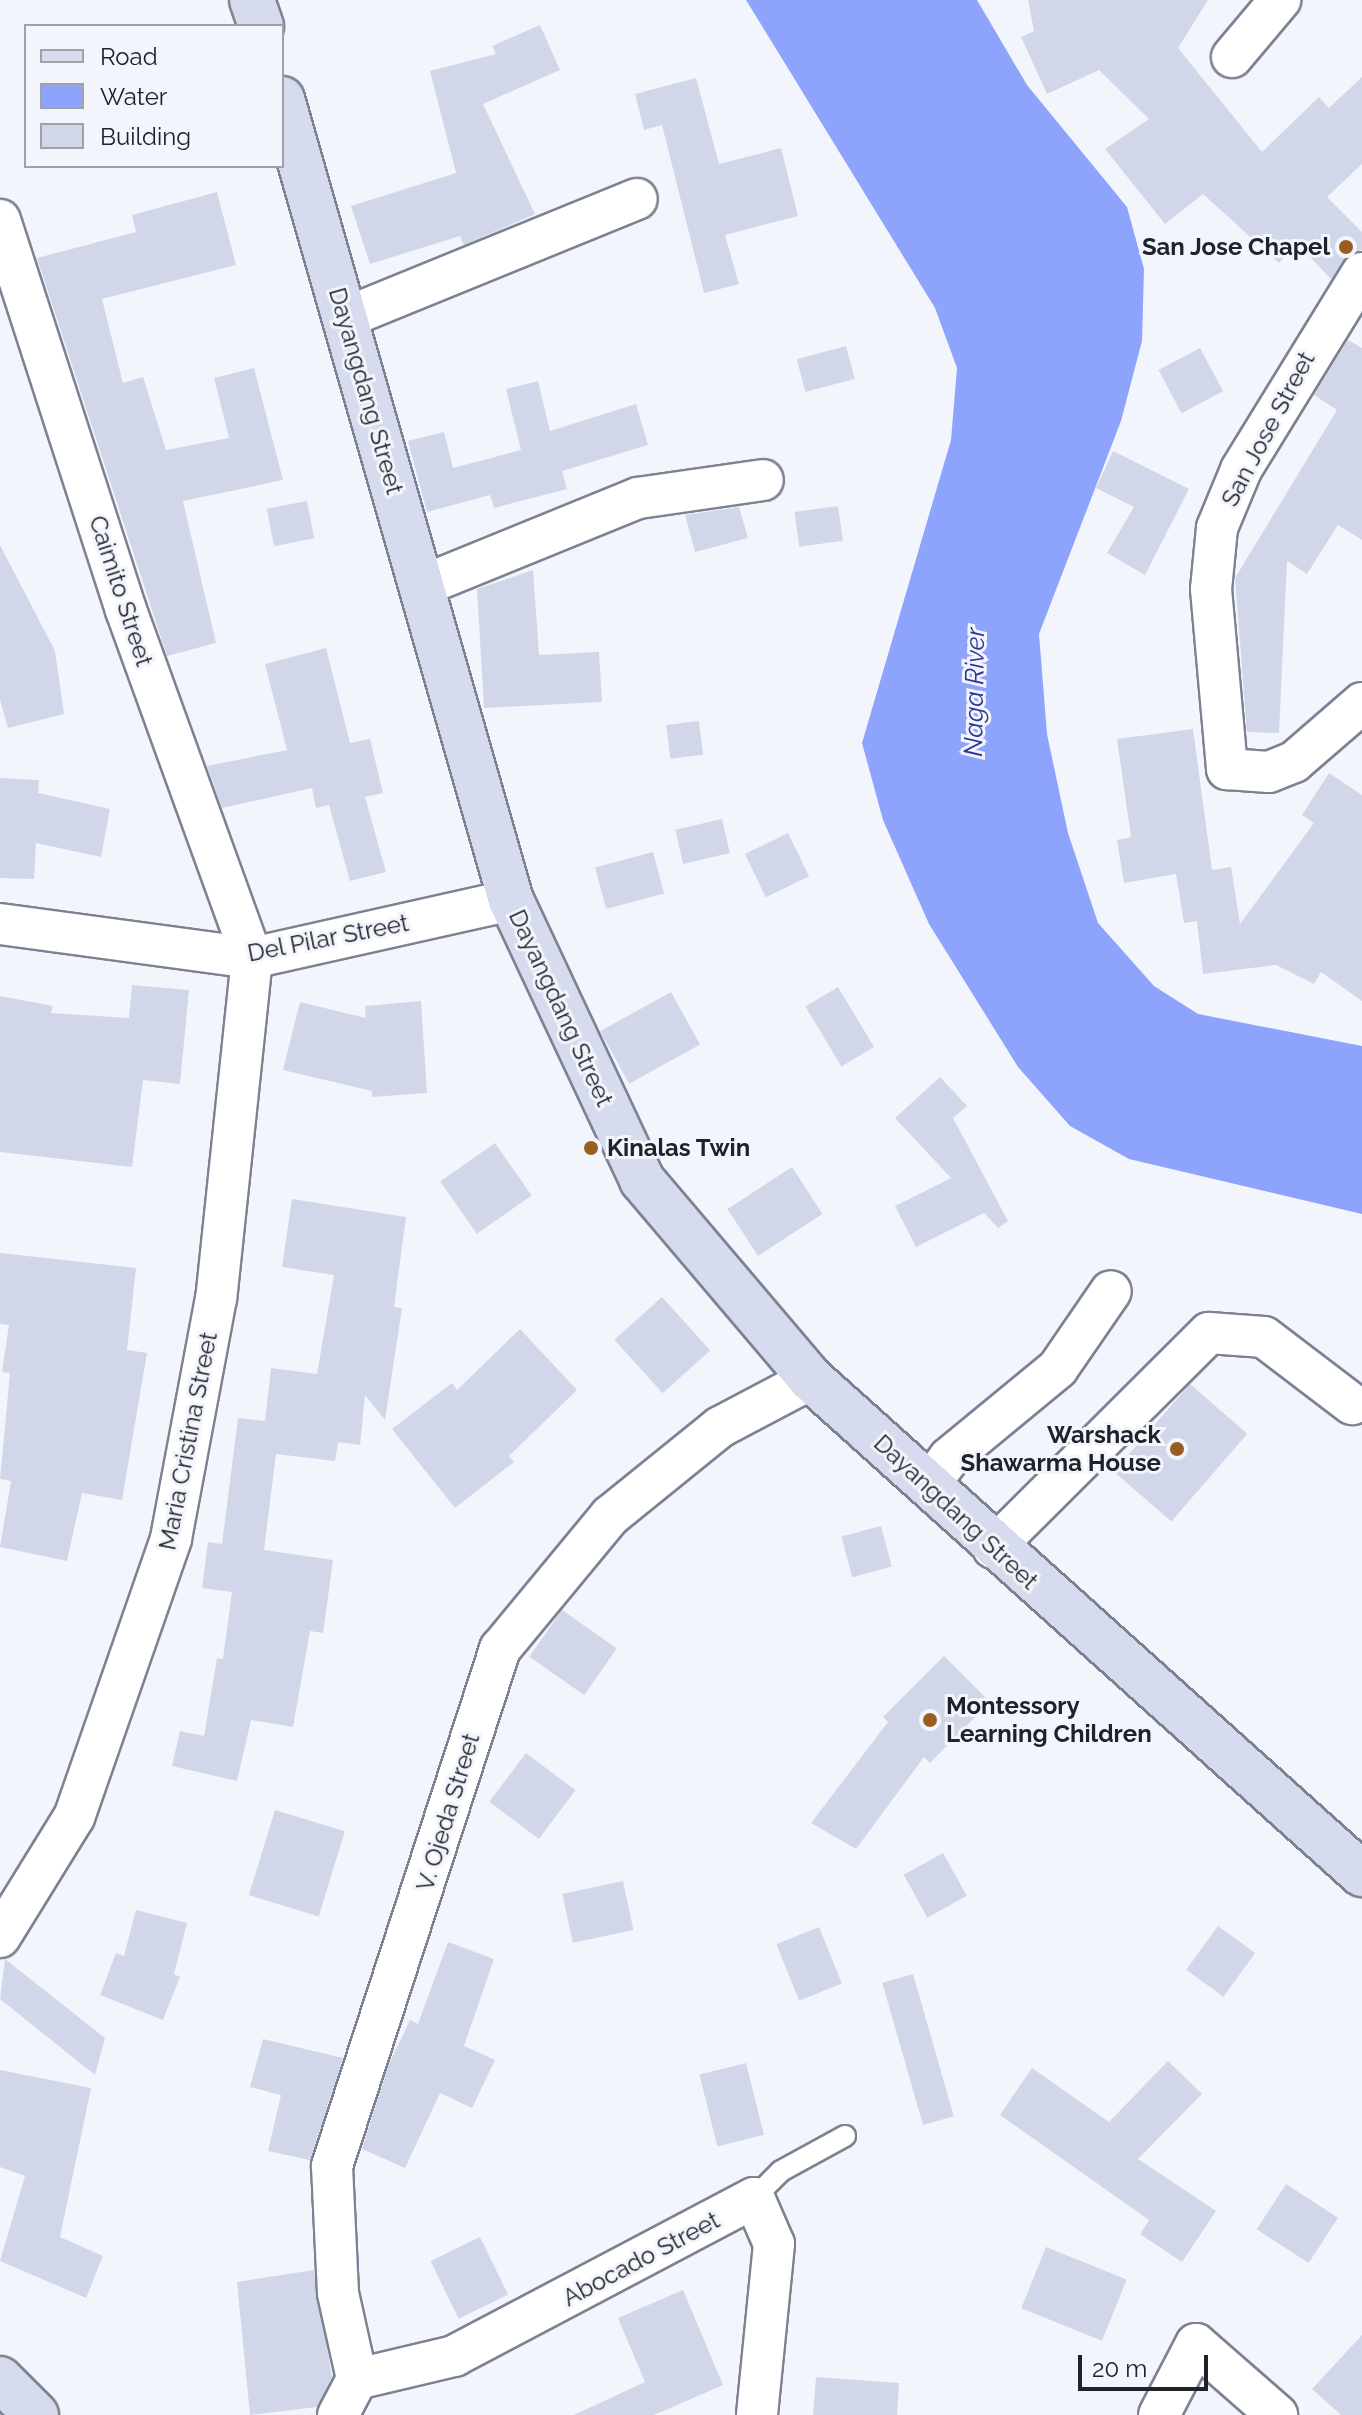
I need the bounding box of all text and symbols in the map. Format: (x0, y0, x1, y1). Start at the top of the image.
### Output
legend (24, 24, 284, 168)
text: Road (100, 42, 158, 71)
text: Water (100, 82, 167, 111)
text: Building (100, 122, 191, 151)
place label: San Jose Chapel (1141, 233, 1330, 261)
marker: San Jose Chapel (1337, 238, 1355, 256)
street label: Dayangdang Street (323, 284, 409, 498)
street label: San Jose Street (1215, 346, 1321, 512)
street label: Caimito Street (83, 512, 159, 670)
water label: Naga River (958, 627, 992, 757)
street label: Dayangdang Street (503, 905, 619, 1111)
street label: Del Pilar Street (244, 908, 412, 968)
place label: Kinalas Twin (607, 1134, 751, 1162)
marker: Kinalas Twin (582, 1139, 600, 1157)
street label: Maria Cristina Street (153, 1329, 223, 1553)
place label: Warshack Shawarma House (961, 1421, 1161, 1477)
street label: Dayangdang Street (868, 1429, 1044, 1595)
marker: Warshack Shawarma House (1168, 1440, 1186, 1458)
place label: Montessory Learning Children (946, 1692, 1152, 1748)
marker: Montessory Learning Children (921, 1711, 939, 1729)
street label: V. Ojeda Street (410, 1730, 486, 1894)
street label: Abocado Street (558, 2206, 724, 2312)
scale bar (1082, 2339, 1212, 2389)
text: 20 m (1092, 2354, 1147, 2383)

